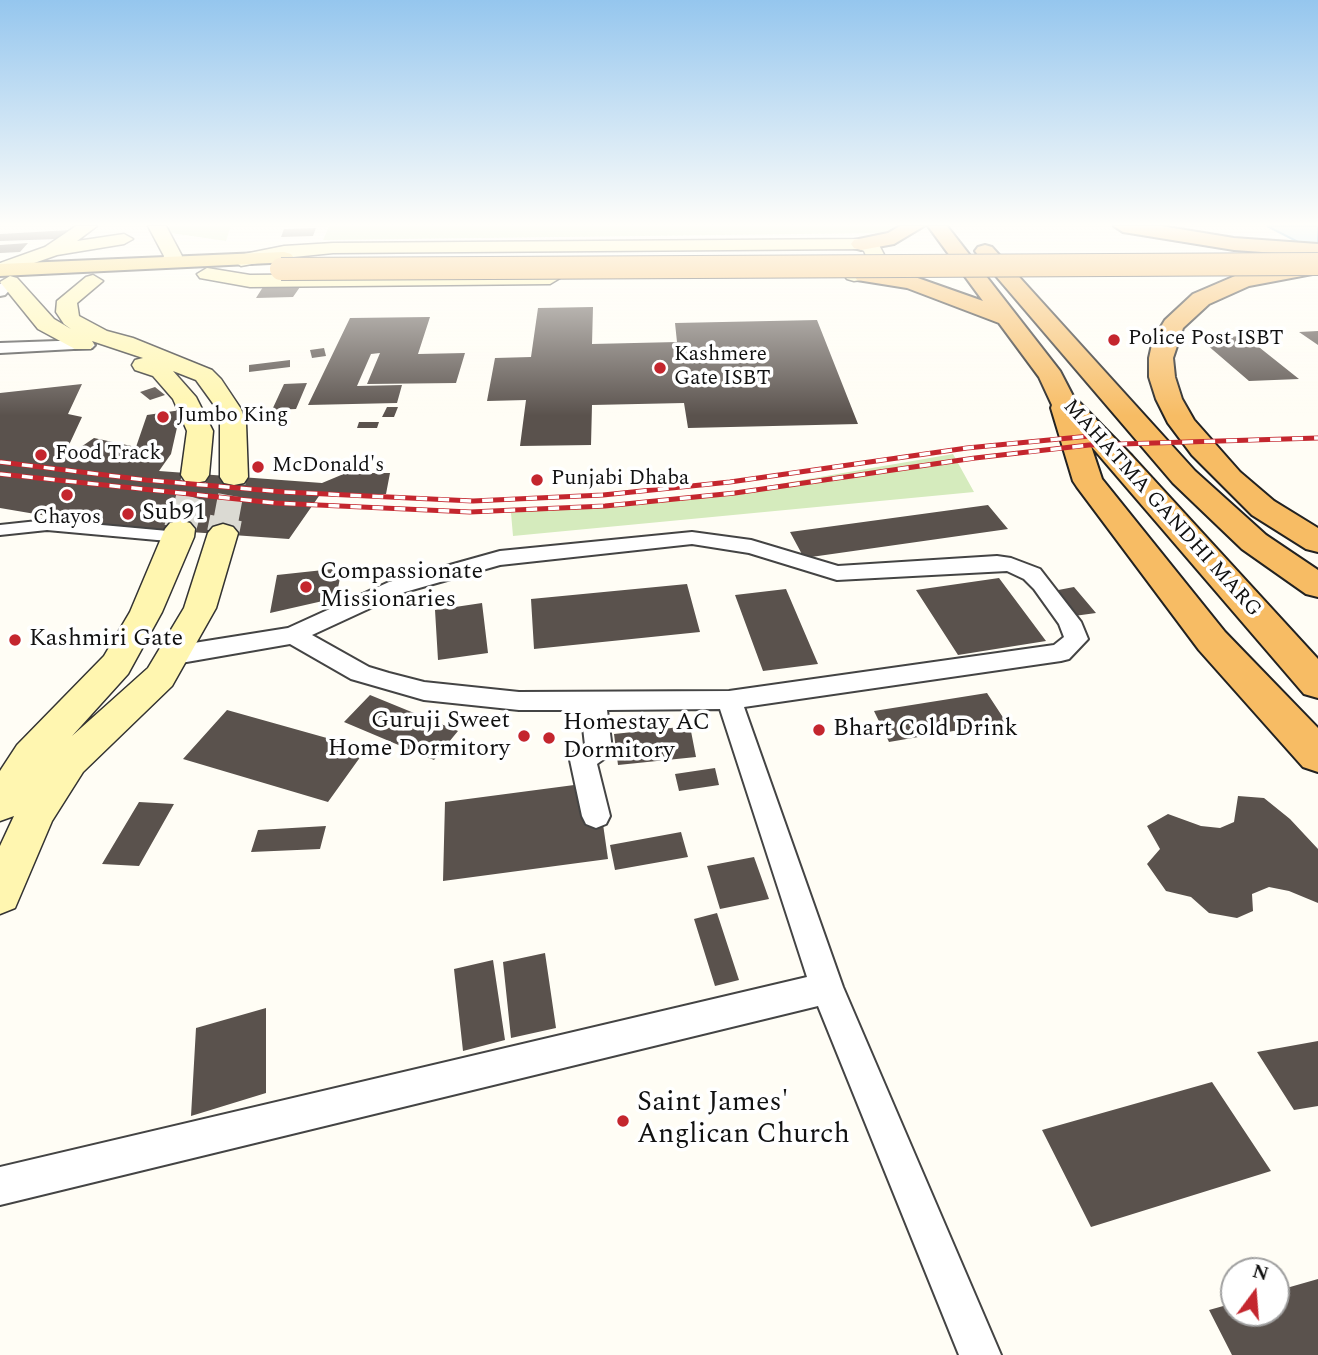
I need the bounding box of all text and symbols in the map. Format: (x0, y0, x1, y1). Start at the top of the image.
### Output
place label: Police Post ISBT (1128, 327, 1284, 353)
marker: Police Post ISBT (1106, 332, 1122, 348)
place label: Kashmere Gate ISBT (674, 343, 771, 393)
marker: Kashmere Gate ISBT (652, 360, 668, 376)
street label: MAHATMA GANDHI MARG (1057, 395, 1265, 623)
place label: Jumbo King (177, 404, 288, 430)
marker: Jumbo King (155, 409, 171, 425)
place label: Food Track (55, 442, 161, 468)
marker: Food Track (33, 447, 49, 463)
place label: McDonald's (272, 454, 384, 480)
marker: McDonald's (250, 459, 266, 475)
place label: Punjabi Dhaba (551, 467, 689, 493)
marker: Punjabi Dhaba (529, 472, 545, 488)
marker: Chayos (59, 487, 75, 503)
place label: Sub91 (142, 500, 206, 528)
place label: Chayos (33, 506, 101, 532)
marker: Sub91 (120, 506, 136, 522)
place label: Compassionate Missionaries (320, 559, 483, 615)
marker: Compassionate Missionaries (298, 579, 314, 595)
place label: Kashmiri Gate (29, 626, 183, 654)
marker: Kashmiri Gate (7, 632, 23, 648)
place label: Guruji Sweet Home Dormitory (328, 708, 510, 764)
place label: Homestay AC Dormitory (563, 710, 710, 766)
place label: Bhart Cold Drink (833, 716, 1018, 744)
marker: Bhart Cold Drink (811, 722, 827, 738)
marker: Guruji Sweet Home Dormitory (516, 728, 532, 744)
marker: Homestay AC Dormitory (541, 730, 557, 746)
place label: Saint James' Anglican Church (637, 1088, 850, 1154)
marker: Saint James' Anglican Church (615, 1113, 631, 1129)
north arrow (1220, 1257, 1290, 1327)
text: N (1249, 1257, 1272, 1289)

